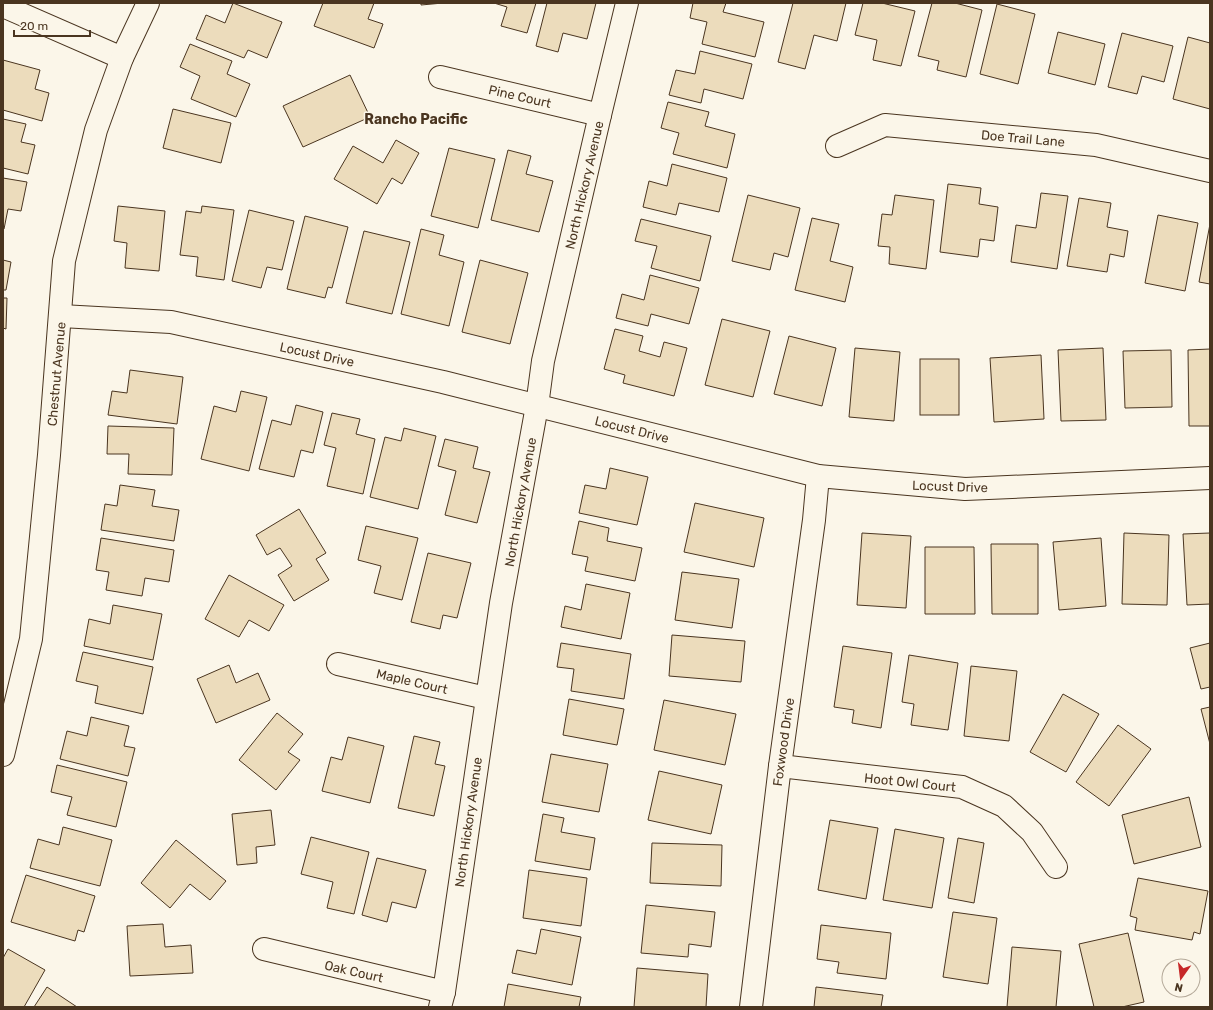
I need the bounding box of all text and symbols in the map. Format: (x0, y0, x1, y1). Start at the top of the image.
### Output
scale bar (14, 12, 90, 38)
text: 20 m (20, 19, 48, 33)
street label: Pine Court (487, 82, 553, 111)
district label: Rancho Pacific (364, 111, 468, 128)
street label: North Hickory Avenue (562, 119, 607, 251)
street label: Doe Trail Lane (980, 127, 1066, 150)
street label: Chestnut Avenue (44, 321, 69, 427)
street label: Locust Drive (278, 339, 356, 370)
street label: Locust Drive (593, 413, 670, 446)
street label: North Hickory Avenue (502, 436, 539, 568)
street label: Locust Drive (912, 478, 988, 495)
street label: Maple Court (375, 666, 449, 697)
street label: Foxwood Drive (770, 697, 797, 787)
street label: North Hickory Avenue (452, 756, 485, 888)
street label: Hoot Owl Court (863, 770, 956, 795)
street label: Oak Court (323, 957, 385, 986)
north arrow (1161, 958, 1201, 998)
text: N (1173, 980, 1184, 994)

